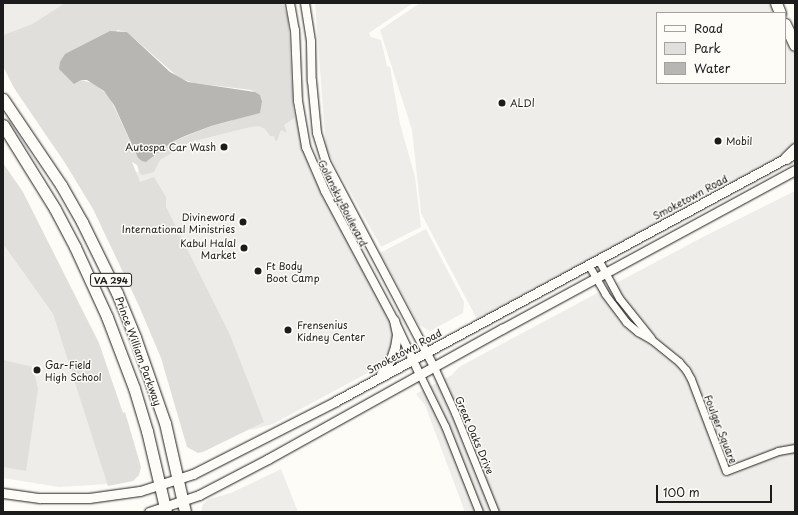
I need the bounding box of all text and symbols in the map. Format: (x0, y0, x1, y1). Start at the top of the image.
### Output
legend (656, 12, 786, 84)
text: Road (694, 19, 723, 37)
text: Park (694, 39, 721, 57)
text: Water (694, 59, 730, 77)
place label: ALDI (510, 97, 535, 109)
marker: ALDI (497, 98, 507, 108)
place label: Mobil (726, 135, 752, 147)
marker: Mobil (713, 136, 723, 146)
place label: Autospa Car Wash (125, 141, 216, 153)
marker: Autospa Car Wash (219, 142, 229, 152)
street label: Golansky Boulevard (316, 158, 370, 248)
street label: Smoketown Road (651, 172, 729, 222)
place label: Divineword International Ministries (122, 210, 235, 234)
marker: Divineword International Ministries (238, 217, 248, 227)
place label: Kabul Halal Market (181, 236, 236, 260)
marker: Kabul Halal Market (239, 243, 249, 253)
place label: Ft Body Boot Camp (266, 259, 320, 282)
marker: Ft Body Boot Camp (253, 266, 263, 276)
road number: VA 294 (90, 273, 132, 287)
street label: Prince William Parkway (114, 295, 164, 407)
place label: Frensenius Kidney Center (297, 318, 365, 342)
marker: Frensenius Kidney Center (282, 324, 294, 336)
street label: Smoketown Road (365, 326, 443, 376)
place label: Gar-Field High School (45, 358, 102, 382)
marker: Gar-Field High School (32, 365, 42, 375)
street label: Foulger Square (702, 393, 740, 465)
street label: Great Oaks Drive (453, 394, 497, 476)
scale bar (658, 477, 774, 503)
text: 100 m (663, 483, 700, 501)

